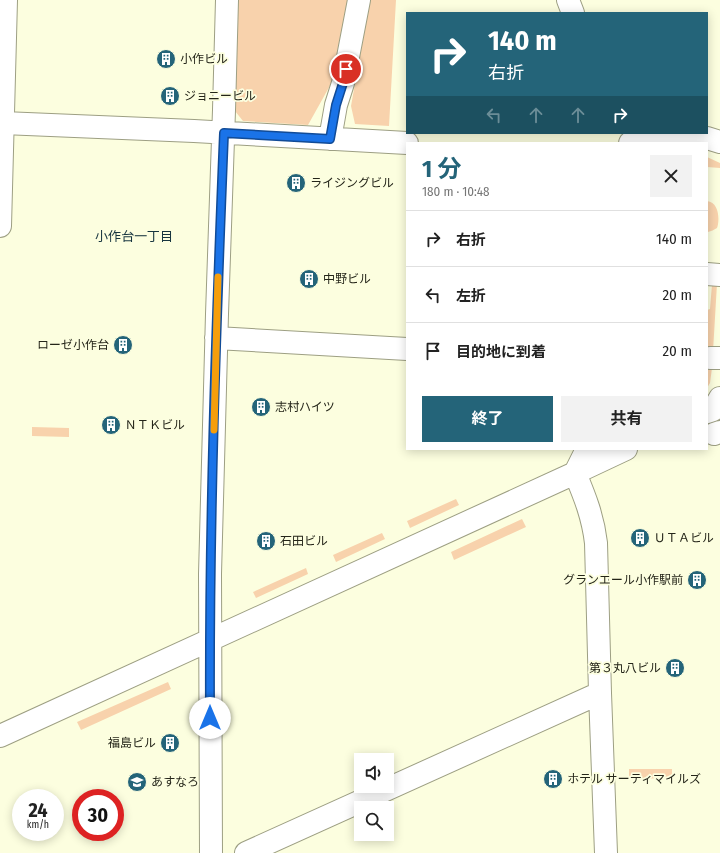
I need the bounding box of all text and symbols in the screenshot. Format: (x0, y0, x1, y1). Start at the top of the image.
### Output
text: 140 m (488, 24, 557, 57)
icon: right (422, 28, 474, 80)
building icon: 小作ビル (155, 48, 177, 70)
place label: 小作ビル (180, 52, 228, 66)
pin (329, 52, 363, 86)
icon: arrive (335, 58, 357, 80)
text: 右折 (488, 62, 524, 84)
building icon: ジョニービル (159, 85, 181, 107)
place label: ジョニービル (184, 89, 256, 103)
icon: left (483, 104, 505, 126)
icon: ahead (525, 104, 547, 126)
icon: ahead (567, 104, 589, 126)
icon: right (609, 104, 631, 126)
text: 1 分 (422, 155, 461, 183)
button: close (650, 155, 692, 197)
building icon: ライジングビル (285, 172, 307, 194)
place label: ライジングビル (310, 176, 394, 190)
text: 180 m · 10:48 (422, 184, 490, 199)
icon: right (422, 228, 444, 250)
district label: 小作台一丁目 (95, 229, 173, 244)
text: 140 m (656, 230, 692, 248)
text: 右折 (456, 231, 486, 249)
building icon: 中野ビル (298, 268, 320, 290)
place label: 中野ビル (323, 272, 371, 286)
icon: left (422, 284, 444, 306)
text: 20 m (663, 286, 692, 304)
text: 左折 (456, 287, 486, 305)
building icon: ローゼ小作台 (112, 334, 134, 356)
place label: ローゼ小作台 (37, 338, 109, 352)
icon: arrive (422, 340, 444, 362)
text: 20 m (663, 342, 692, 360)
text: 目的地に到着 (456, 343, 546, 361)
building icon: 志村ハイツ (250, 396, 272, 418)
button: 終了 (422, 396, 553, 442)
button: 共有 (561, 396, 692, 442)
place label: 志村ハイツ (275, 400, 335, 414)
building icon: ＮＴＫビル (100, 414, 122, 436)
place label: ＮＴＫビル (125, 418, 185, 432)
building icon: ＵＴＡビル (629, 527, 651, 549)
building icon: 石田ビル (255, 530, 277, 552)
place label: ＵＴＡビル (654, 531, 714, 545)
place label: 石田ビル (280, 534, 328, 548)
building icon: グランエール小作駅前 (686, 569, 708, 591)
place label: グランエール小作駅前 (563, 573, 683, 587)
building icon: 第３丸八ビル (664, 657, 686, 679)
place label: 第３丸八ビル (589, 661, 661, 675)
position arrow (189, 697, 231, 739)
building icon: 福島ビル (159, 732, 181, 754)
place label: 福島ビル (108, 736, 156, 750)
map controls (354, 753, 394, 841)
button: sound (354, 753, 394, 793)
building icon: ホテル サーティマイルズ (542, 768, 564, 790)
school or university icon: あすなろ (126, 771, 148, 793)
place label: ホテル サーティマイルズ (567, 772, 701, 786)
place label: あすなろ (151, 775, 199, 789)
speed limit sign: 30 (72, 789, 124, 841)
text: 24 (28, 798, 48, 822)
button: search (354, 801, 394, 841)
text: km/h (27, 819, 49, 831)

